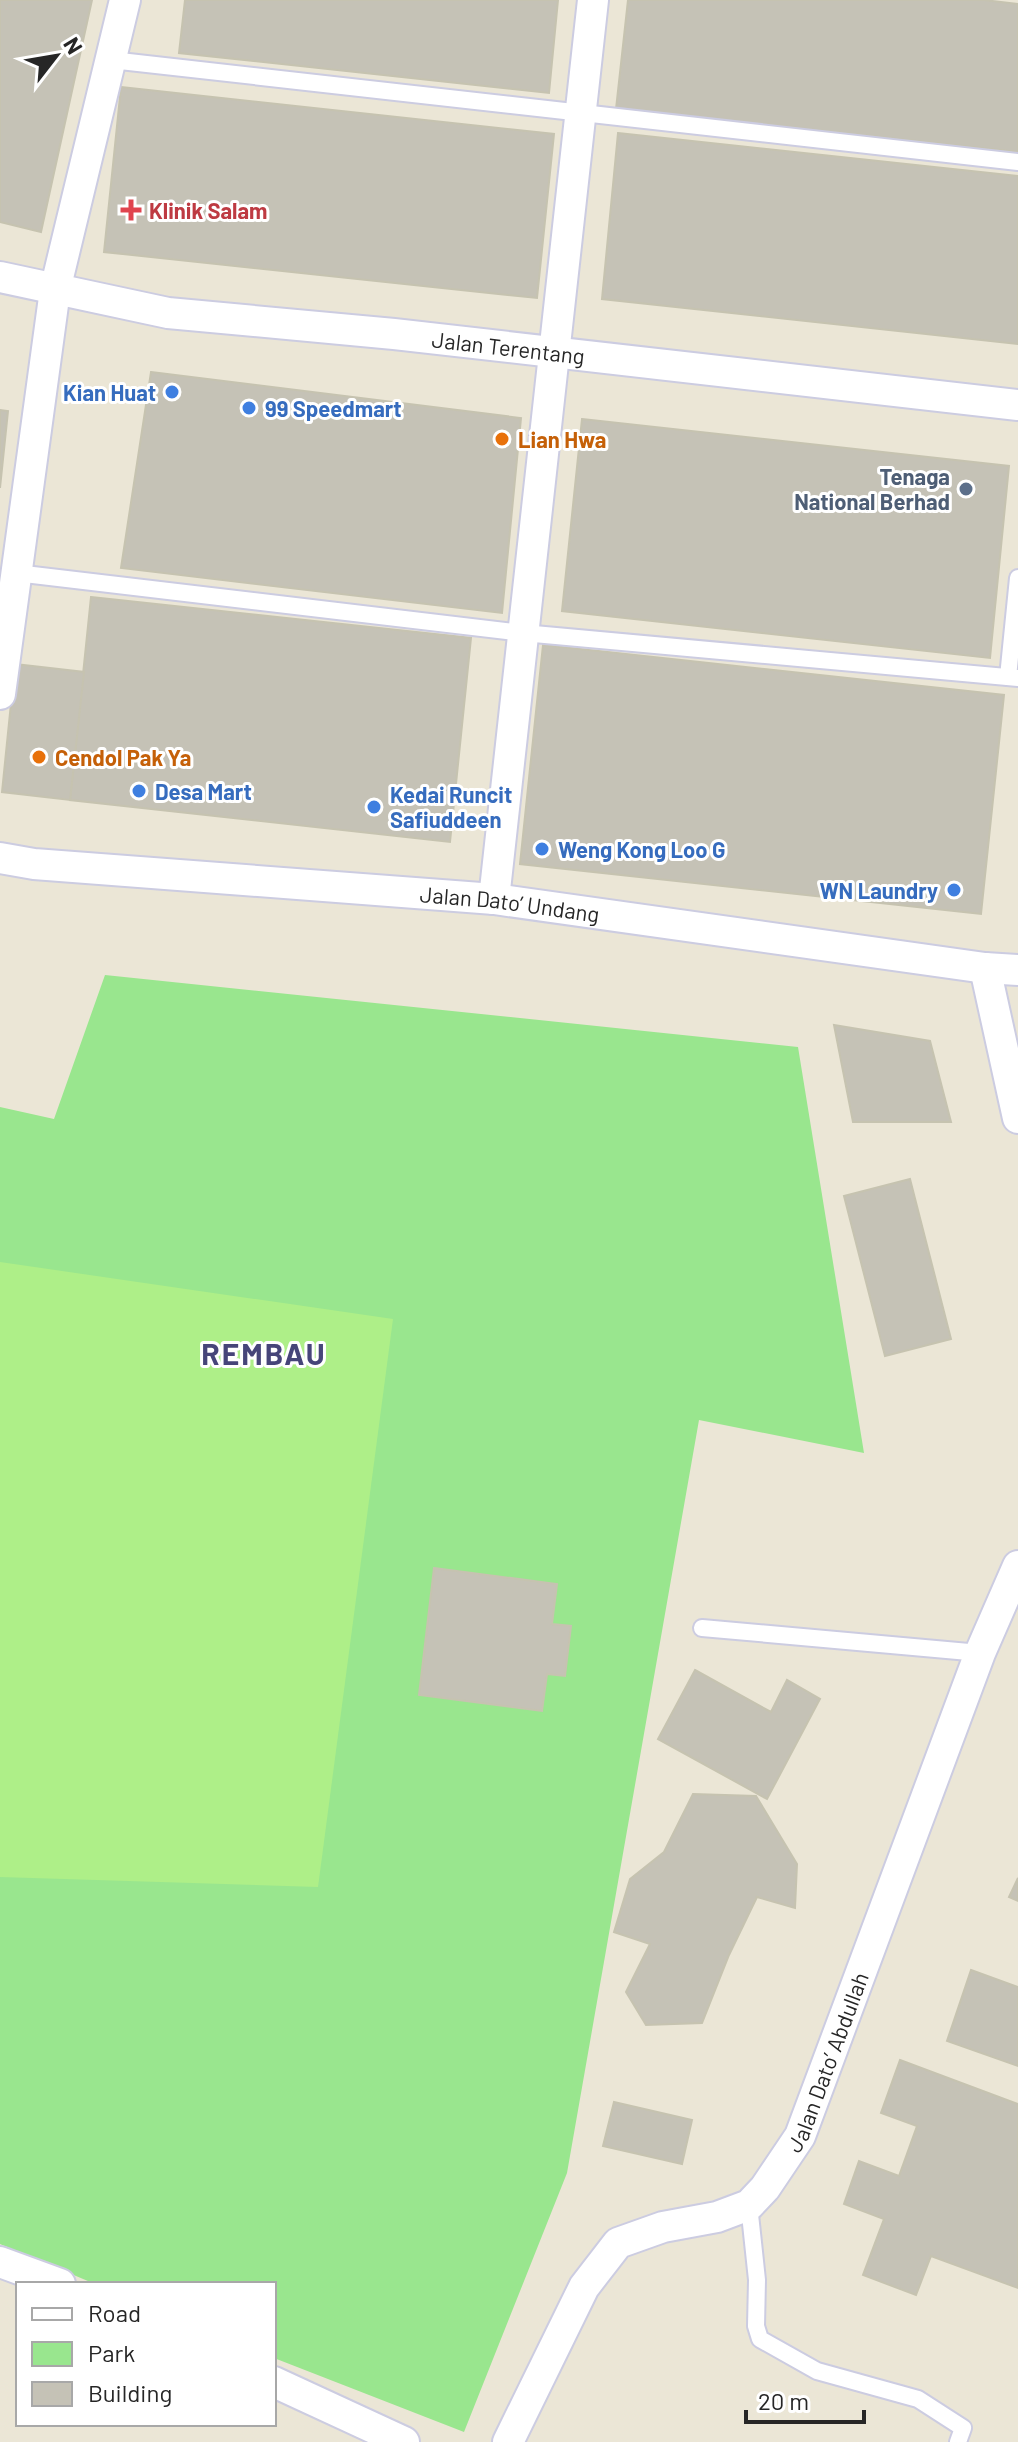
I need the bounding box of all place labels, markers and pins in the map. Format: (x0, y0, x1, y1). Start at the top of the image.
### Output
place label: Klinik Salam (149, 197, 267, 223)
marker: Klinik Salam (120, 199, 142, 221)
place label: Kian Huat (63, 379, 156, 405)
marker: Kian Huat (163, 383, 181, 401)
place label: 99 Speedmart (265, 395, 402, 421)
marker: 99 Speedmart (240, 399, 258, 417)
place label: Lian Hwa (518, 426, 606, 452)
marker: Lian Hwa (493, 430, 511, 448)
place label: Tenaga National Berhad (794, 463, 950, 514)
marker: Tenaga National Berhad (957, 480, 975, 498)
place label: Cendol Pak Ya (55, 744, 191, 770)
marker: Cendol Pak Ya (30, 748, 48, 766)
place label: Desa Mart (155, 778, 252, 804)
place label: Kedai Runcit Safiuddeen (390, 781, 512, 832)
marker: Desa Mart (130, 782, 148, 800)
marker: Kedai Runcit Safiuddeen (365, 798, 383, 816)
place label: Weng Kong Loo G (558, 836, 725, 862)
marker: Weng Kong Loo G (533, 840, 551, 858)
place label: WN Laundry (819, 877, 938, 903)
marker: WN Laundry (945, 881, 963, 899)

